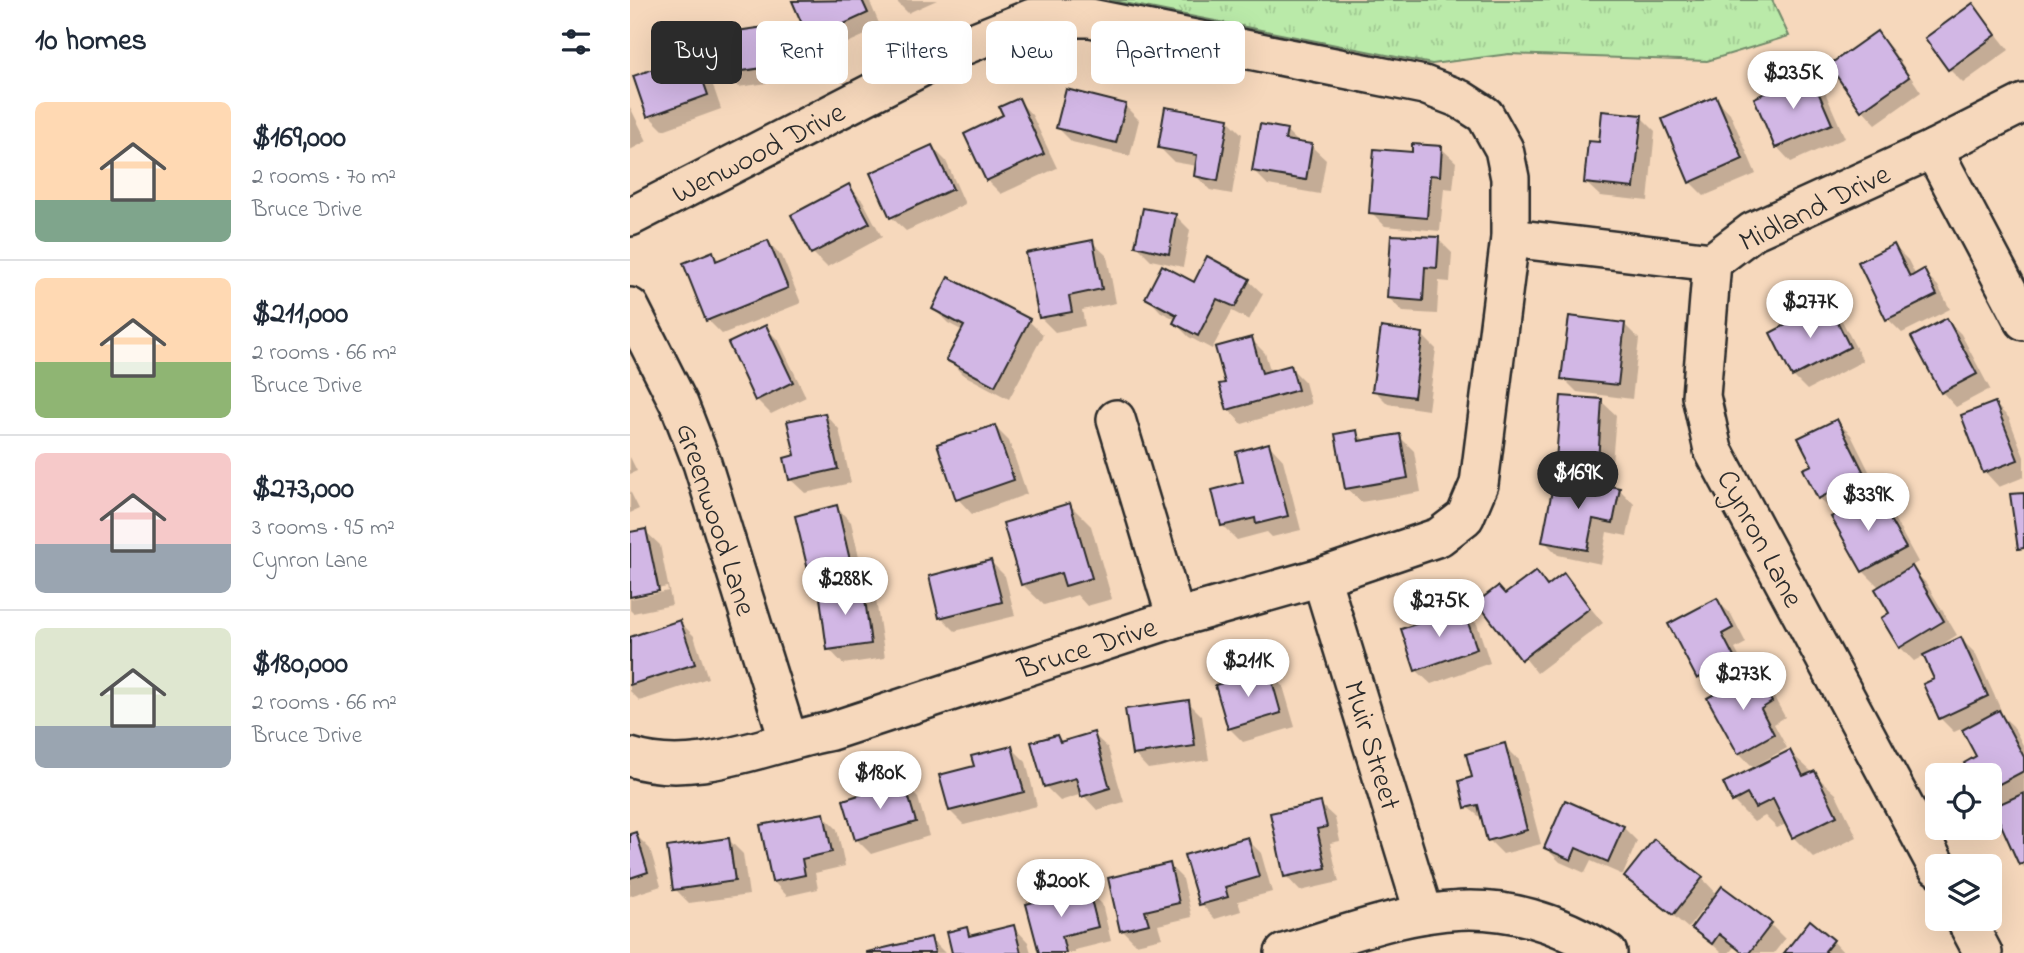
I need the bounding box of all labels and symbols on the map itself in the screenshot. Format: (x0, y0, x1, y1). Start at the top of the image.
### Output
pin: $235K (1744, 52, 1842, 111)
street label: Wenwood Drive (665, 92, 854, 217)
street label: Midland Drive (1732, 154, 1899, 265)
pin: $277K (1761, 280, 1859, 340)
street label: Greenwood Lane (662, 418, 766, 622)
pin: $169K (1529, 452, 1627, 511)
street label: Cynron Lane (1704, 463, 1813, 617)
pin: $339K (1819, 474, 1917, 533)
pin: $288K (796, 558, 894, 617)
pin: $275K (1390, 580, 1488, 639)
street label: Bruce Drive (1012, 607, 1163, 693)
pin: $211K (1199, 640, 1297, 699)
pin: $273K (1694, 652, 1792, 712)
street label: Muir Street (1330, 676, 1411, 816)
pin: $180K (831, 752, 929, 811)
pin: $200K (1012, 860, 1110, 919)

